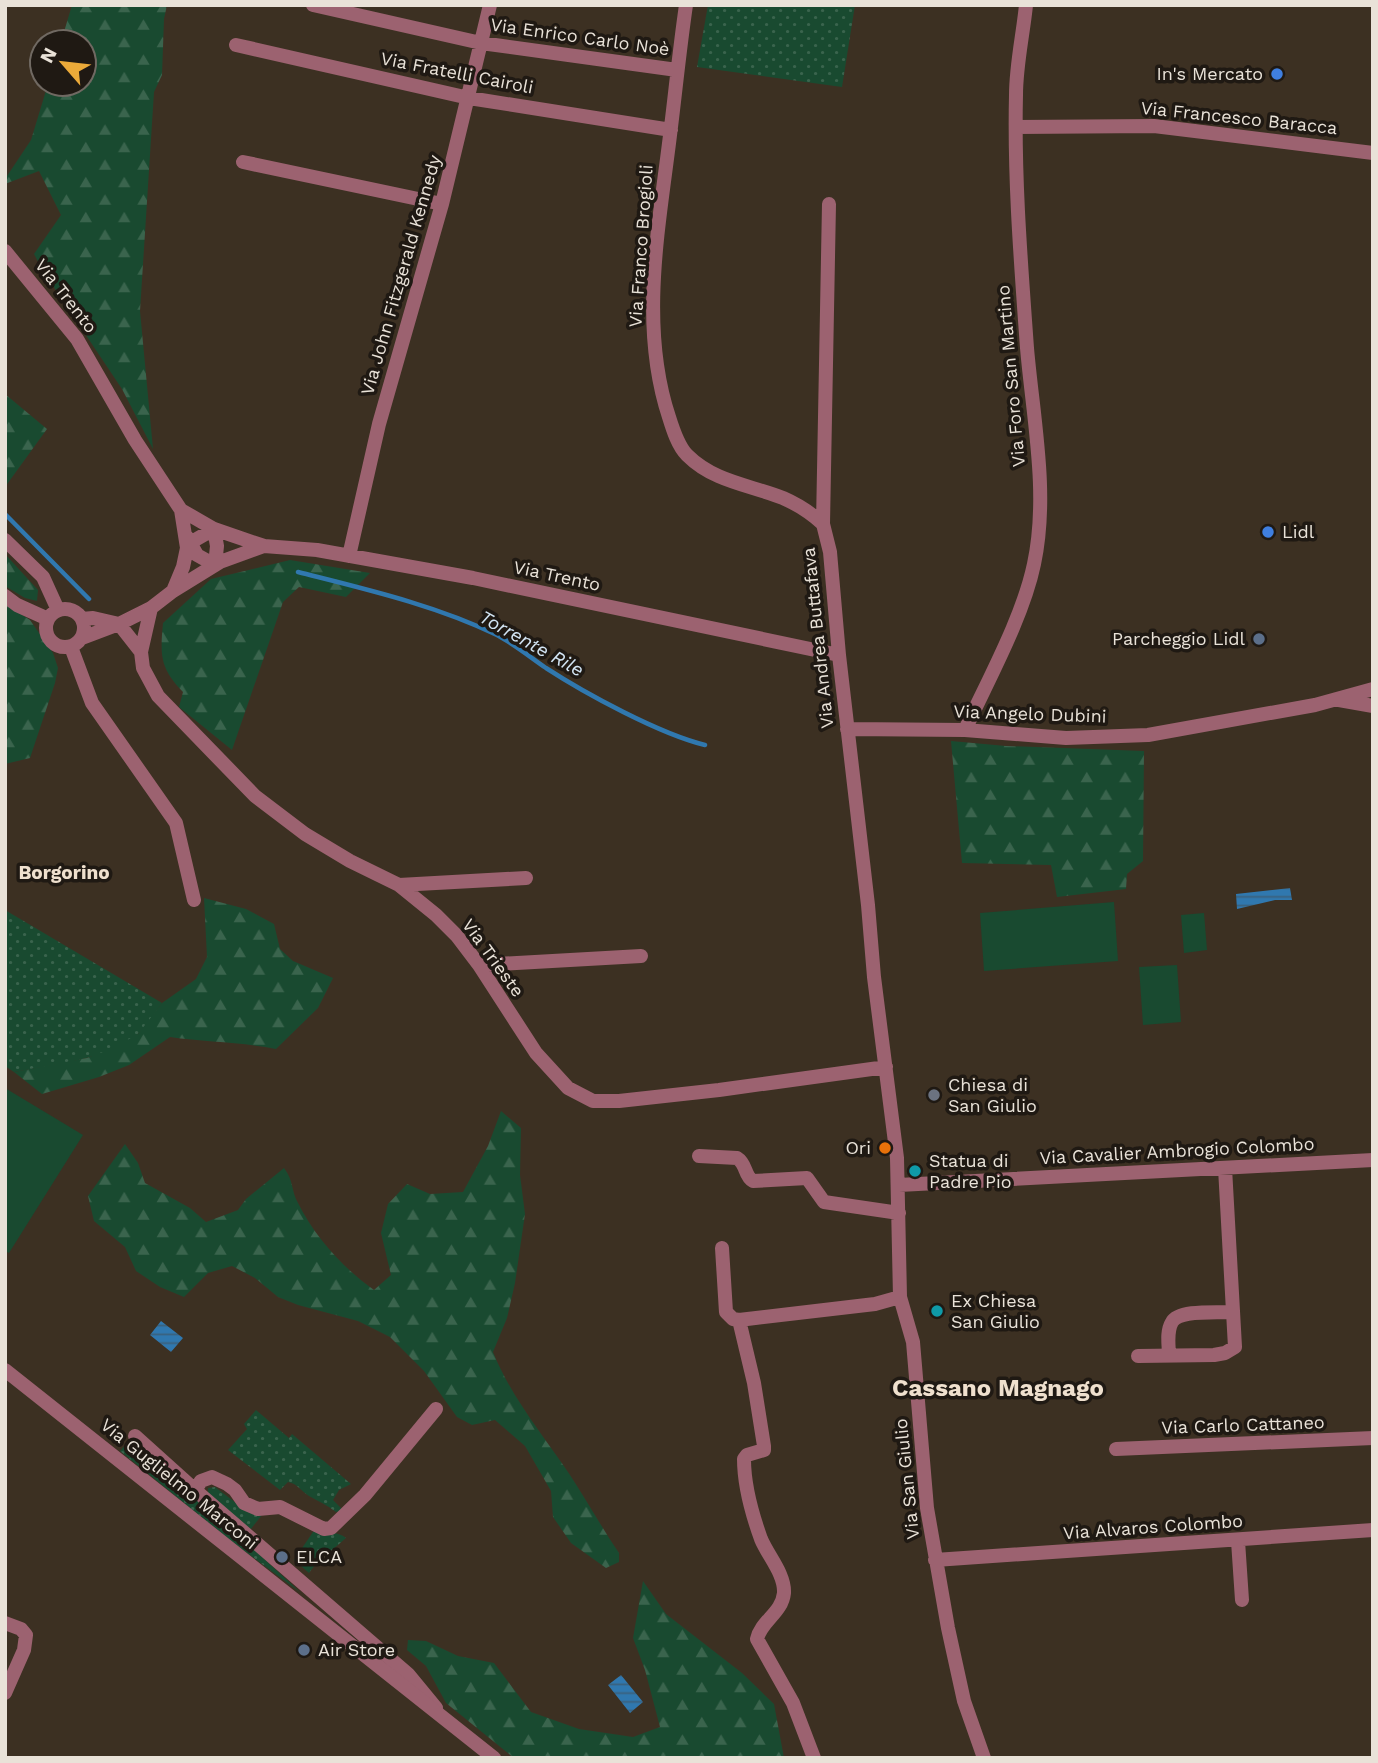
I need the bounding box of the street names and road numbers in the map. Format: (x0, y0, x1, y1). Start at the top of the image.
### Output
street label: Via Enrico Carlo Noè (489, 14, 671, 59)
street label: Via Fratelli Cairoli (379, 47, 535, 98)
street label: Via Francesco Baracca (1140, 97, 1338, 138)
street label: Via John Fitzgerald Kennedy (356, 152, 445, 397)
street label: Via Franco Brogioli (624, 164, 657, 328)
street label: Via Trento (31, 254, 102, 337)
street label: Via Foro San Martino (992, 284, 1029, 468)
street label: Via Andrea Buttafava (798, 546, 837, 730)
street label: Via Trento (512, 556, 602, 595)
street label: Via Angelo Dubini (953, 700, 1107, 727)
street label: Via Trieste (458, 915, 529, 1001)
street label: Via Cavalier Ambrogio Colombo (1039, 1133, 1315, 1168)
street label: Via Carlo Cattaneo (1161, 1411, 1325, 1438)
street label: Via Guglielmo Marconi (97, 1414, 262, 1553)
street label: Via San Giulio (890, 1418, 923, 1540)
street label: Via Alvaros Colombo (1062, 1510, 1244, 1543)

